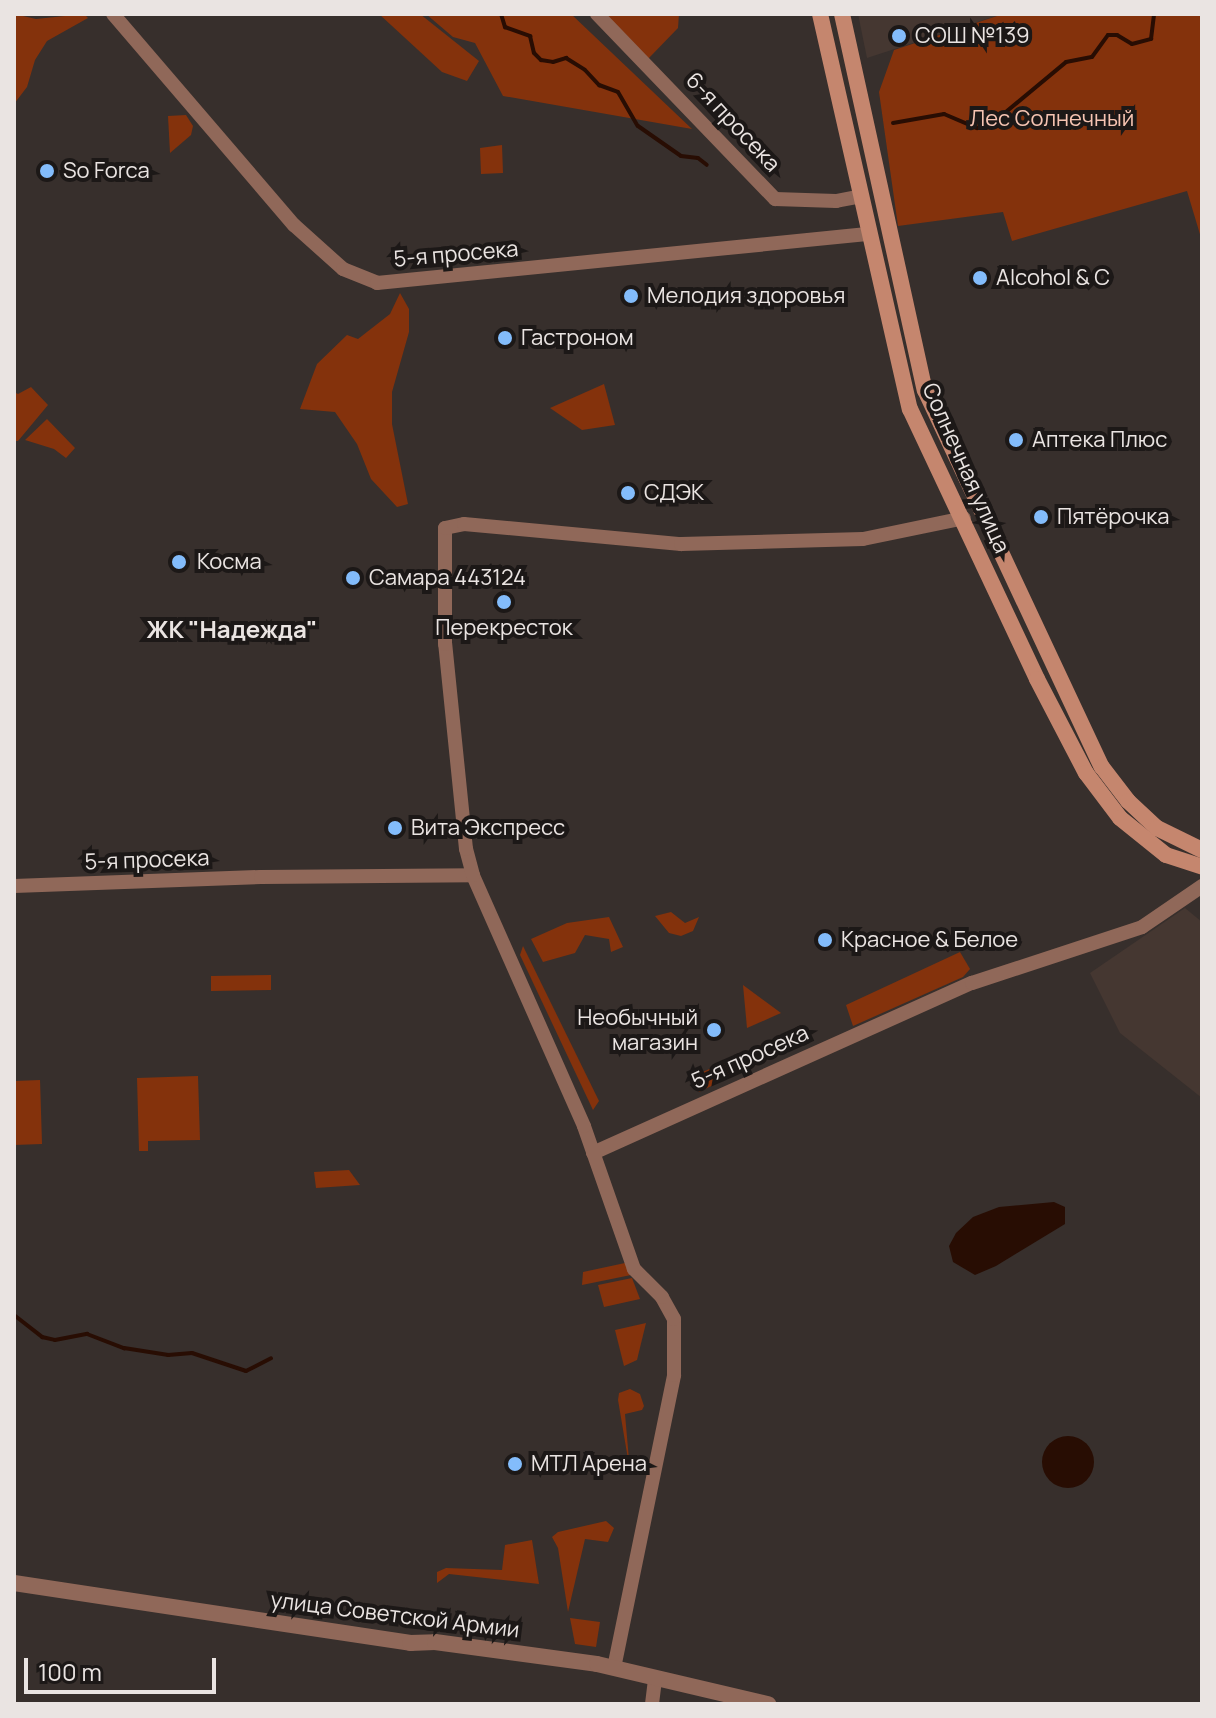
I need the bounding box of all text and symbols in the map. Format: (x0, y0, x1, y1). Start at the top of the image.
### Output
place label: СОШ №139 (915, 23, 1030, 49)
marker: СОШ №139 (890, 27, 908, 45)
street label: 6-я просека (680, 67, 786, 177)
park label: Лес Солнечный (970, 106, 1134, 132)
place label: So Forca (63, 158, 150, 184)
marker: So Forca (38, 162, 56, 180)
street label: 5-я просека (392, 235, 520, 273)
place label: Alcohol & C (996, 265, 1110, 291)
marker: Alcohol & C (971, 269, 989, 287)
place label: Мелодия здоровья (647, 283, 845, 309)
marker: Мелодия здоровья (622, 287, 640, 305)
place label: Гастроном (521, 325, 634, 351)
marker: Гастроном (496, 329, 514, 347)
street label: Солнечная улица (917, 379, 1015, 557)
place label: Аптека Плюс (1032, 427, 1167, 453)
marker: Аптека Плюс (1007, 431, 1025, 449)
place label: СДЭК (644, 480, 704, 506)
marker: СДЭК (619, 484, 637, 502)
place label: Пятёрочка (1057, 504, 1170, 530)
marker: Пятёрочка (1032, 508, 1050, 526)
place label: Косма (197, 549, 262, 575)
marker: Косма (168, 551, 190, 573)
place label: Самара 443124 (369, 565, 526, 591)
marker: Самара 443124 (344, 569, 362, 587)
marker: Перекресток (495, 593, 513, 611)
district label: ЖК "Надежда" (146, 615, 318, 643)
place label: Перекресток (435, 615, 573, 641)
place label: Вита Экспресс (411, 815, 565, 841)
marker: Вита Экспресс (386, 819, 404, 837)
street label: 5-я просека (84, 845, 210, 875)
place label: Красное & Белое (841, 927, 1018, 953)
marker: Красное & Белое (816, 931, 834, 949)
place label: Необычный магазин (577, 1004, 698, 1056)
street label: 5-я просека (687, 1019, 813, 1095)
marker: Необычный магазин (705, 1021, 723, 1039)
place label: МТЛ Арена (531, 1451, 647, 1477)
marker: МТЛ Арена (506, 1455, 524, 1473)
street label: улица Советской Армии (269, 1587, 521, 1643)
scale bar (28, 1642, 220, 1692)
text: 100 m (38, 1655, 102, 1688)

